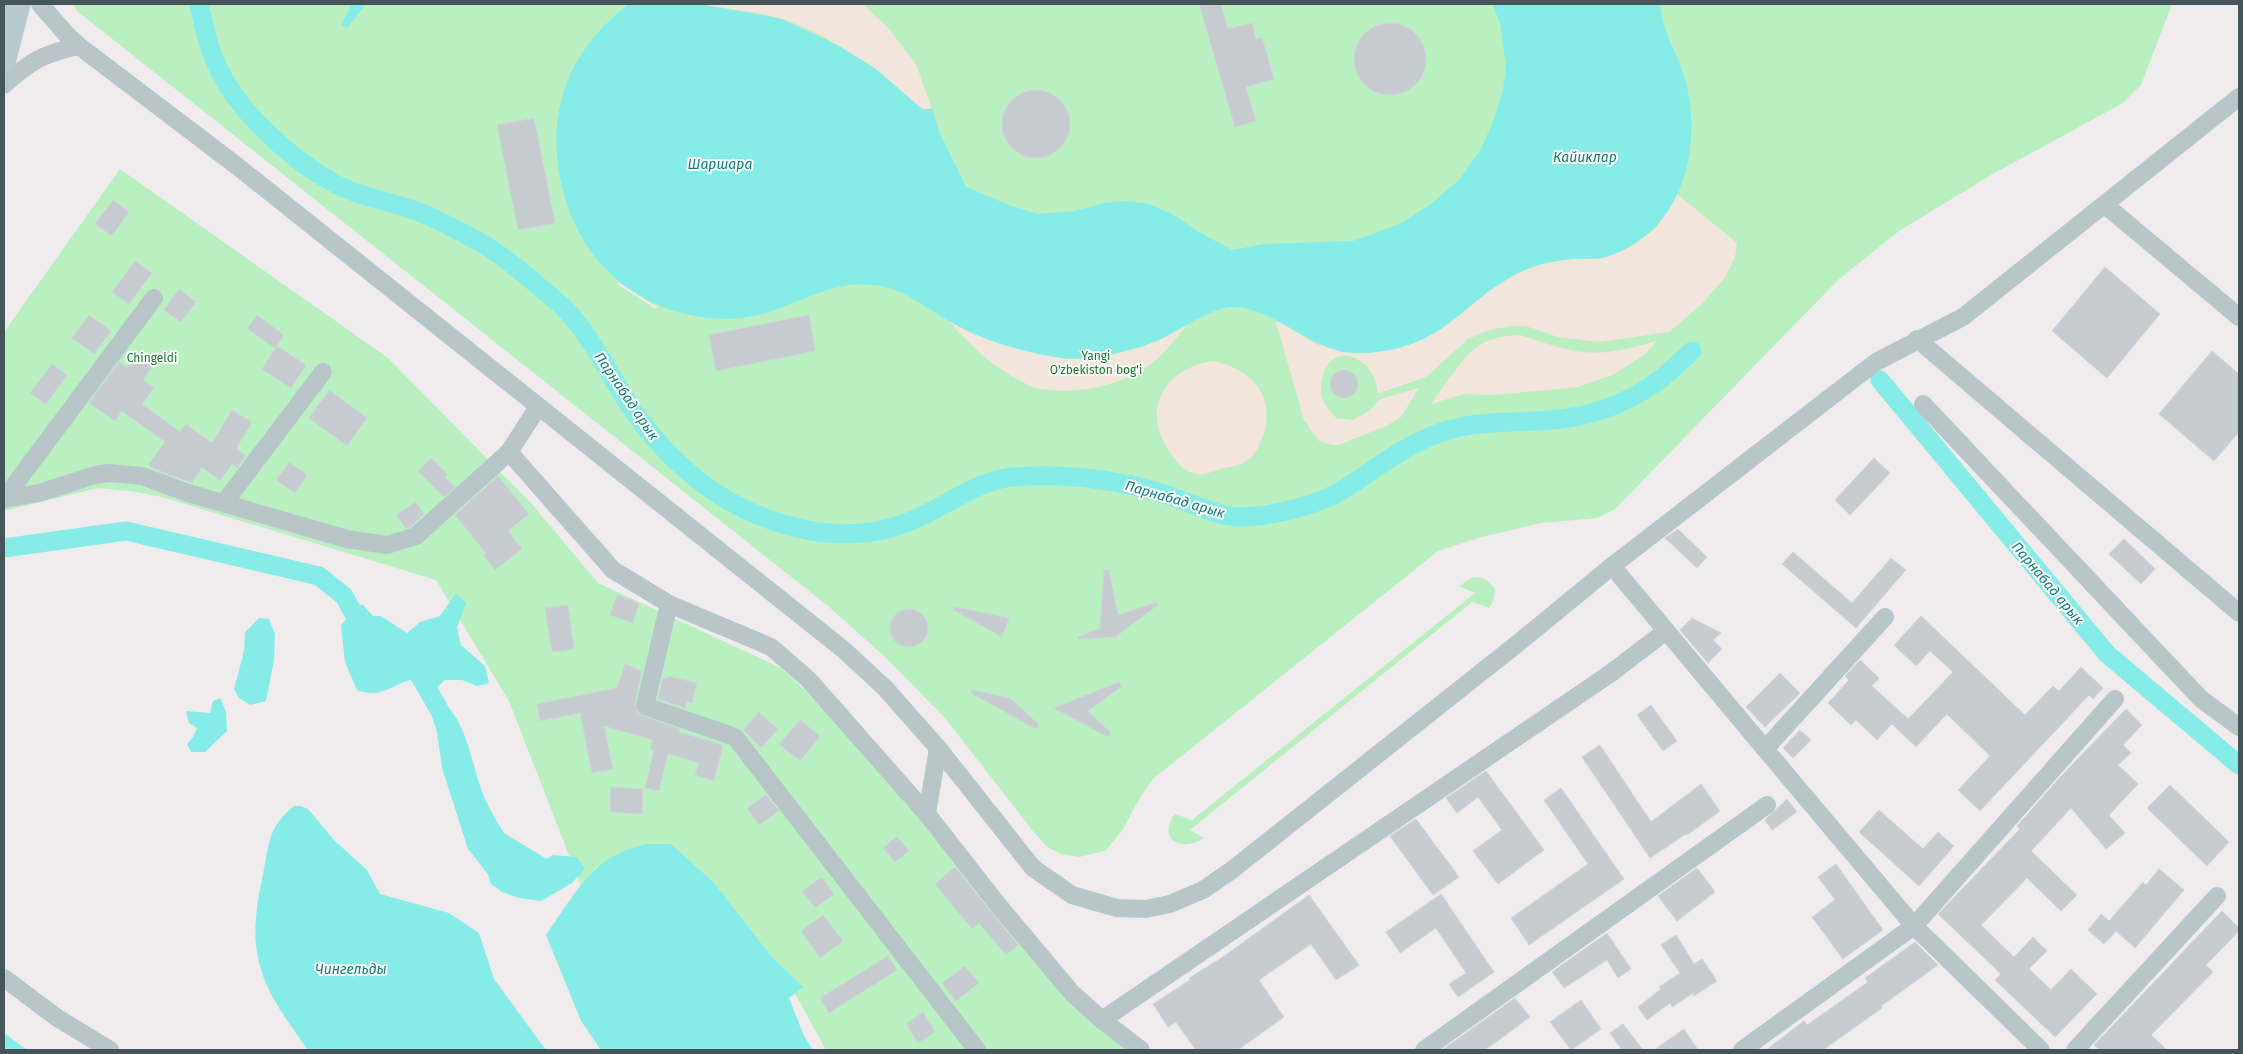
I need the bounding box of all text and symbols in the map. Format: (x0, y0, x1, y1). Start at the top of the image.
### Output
water label: Кайиклар (1553, 149, 1617, 166)
water label: Шаршара (688, 156, 752, 173)
water label: Парнабад арык (591, 349, 663, 444)
park label: Yangi O'zbekiston bog'i (1050, 349, 1142, 377)
park label: Chingeldi (127, 351, 177, 365)
water label: Парнабад арык (1123, 477, 1227, 522)
water label: Парнабад арык (2008, 538, 2088, 629)
water label: Чингельды (315, 961, 387, 978)

